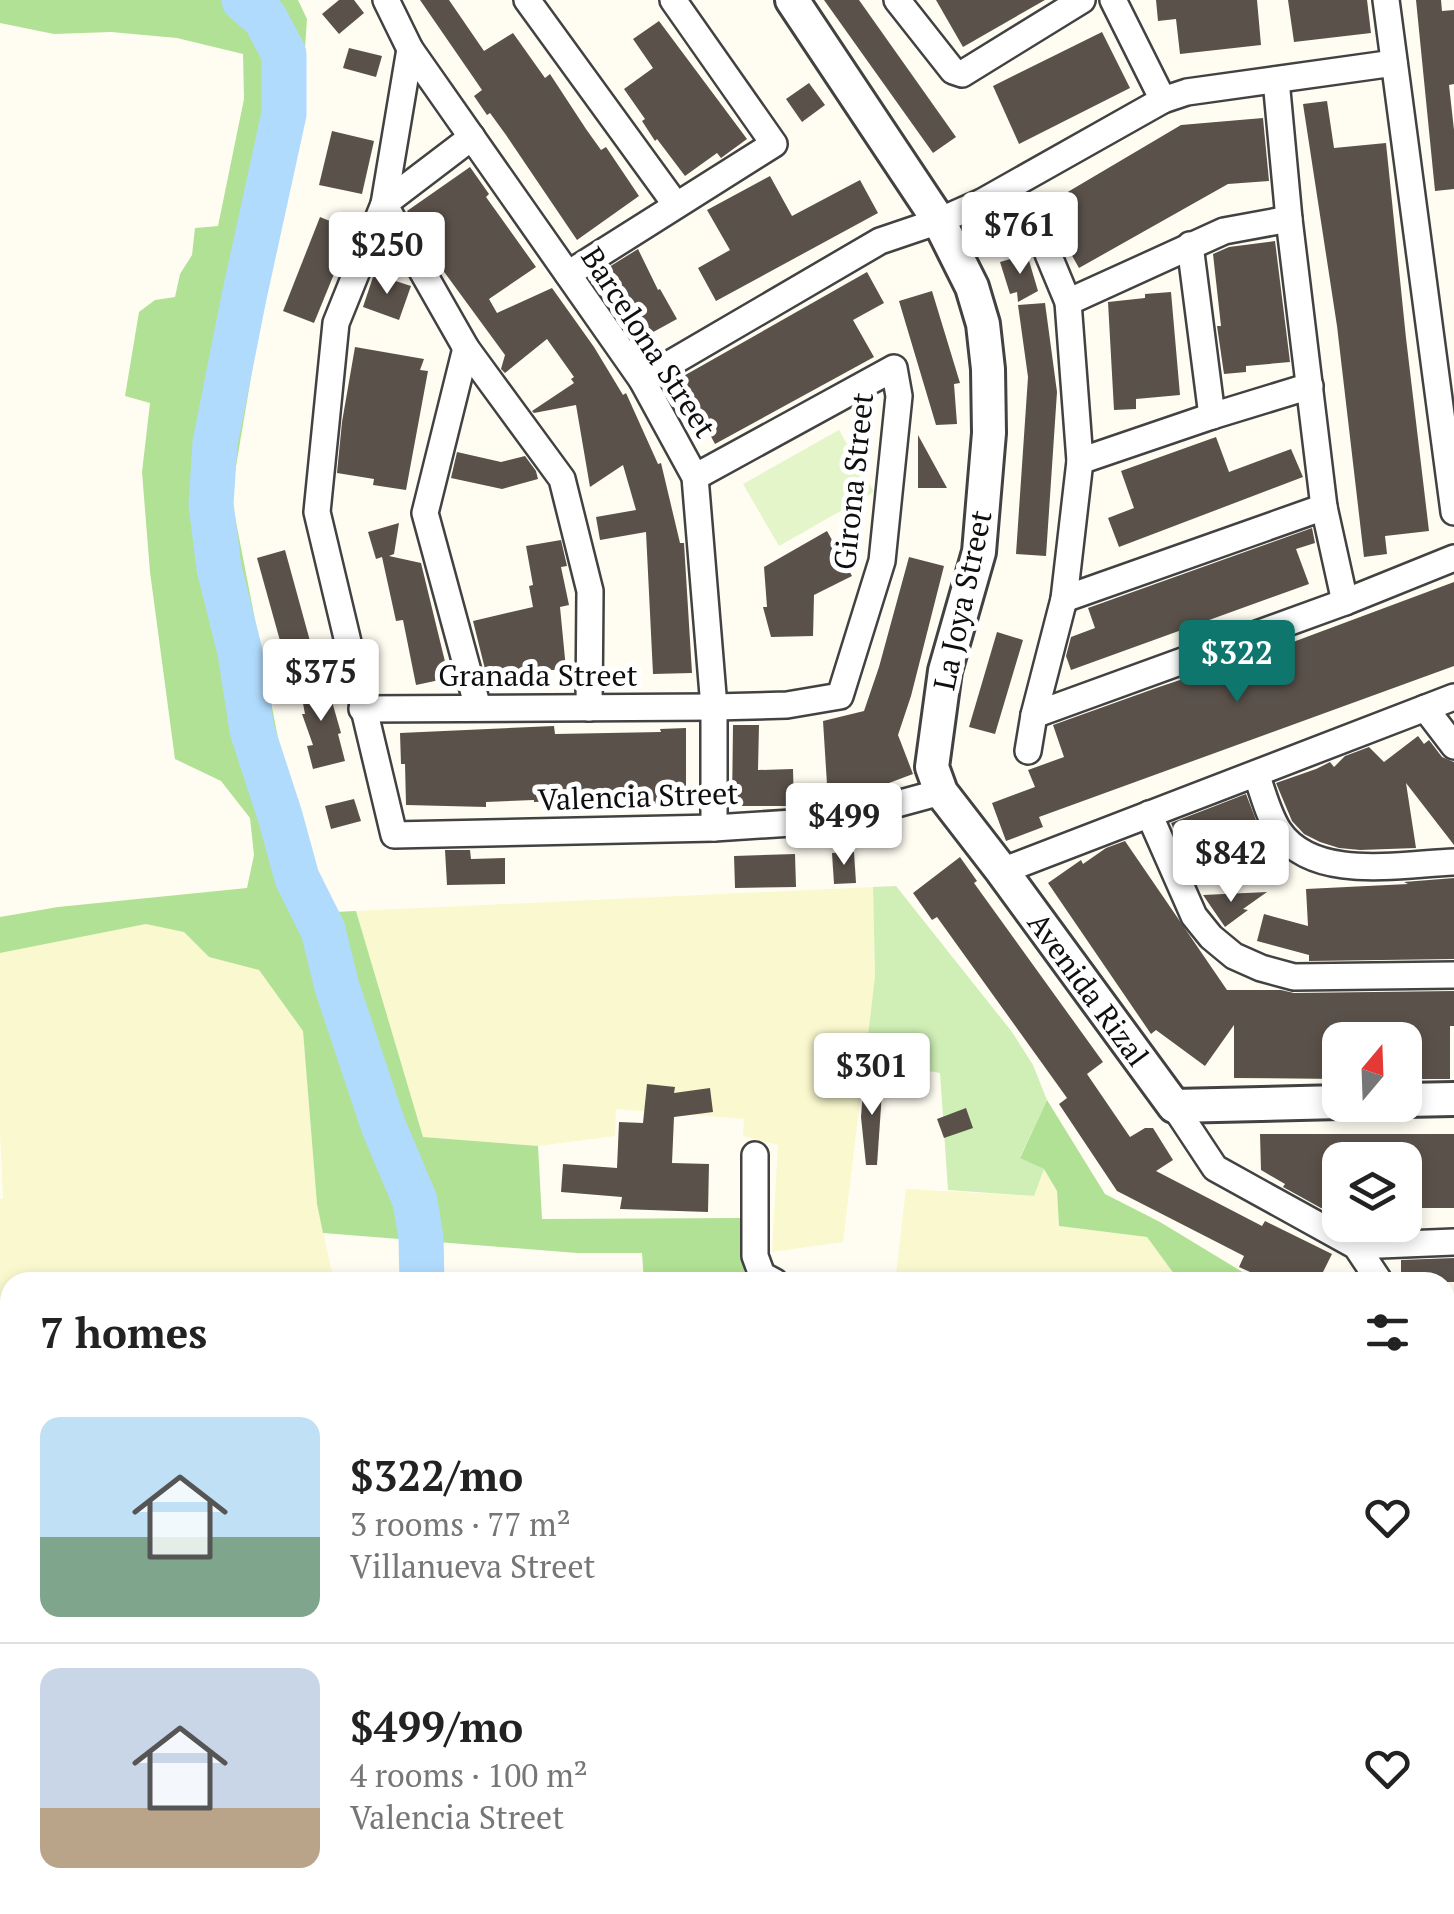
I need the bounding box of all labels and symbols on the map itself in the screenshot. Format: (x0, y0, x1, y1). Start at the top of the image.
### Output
pin: $761 (961, 192, 1079, 277)
pin: $250 (328, 212, 446, 297)
street label: Barcelona Street (572, 239, 726, 445)
street label: Girona Street (824, 390, 882, 572)
street label: La Joya Street (923, 506, 1001, 694)
pin: $322 (1178, 620, 1296, 705)
pin: $375 (262, 639, 380, 724)
street label: Granada Street (438, 655, 638, 695)
street label: Valencia Street (537, 773, 739, 819)
pin: $499 (785, 783, 903, 868)
pin: $842 (1172, 820, 1290, 905)
street label: Avenida Rizal (1019, 904, 1158, 1074)
north arrow (1322, 1022, 1422, 1122)
pin: $301 (813, 1033, 931, 1118)

